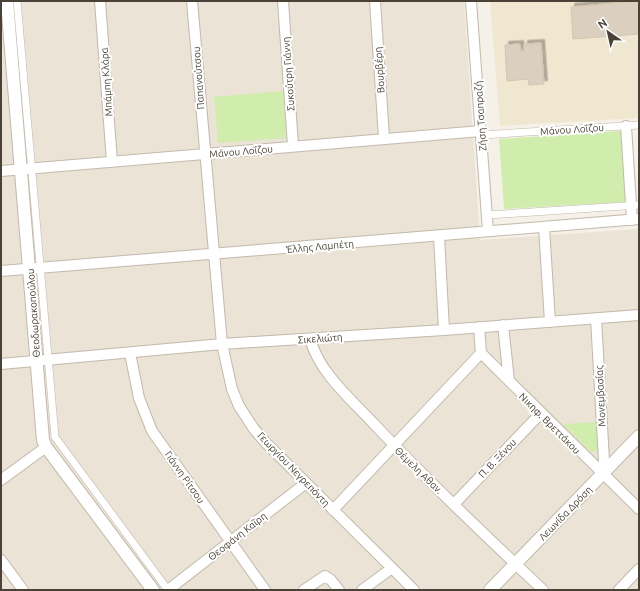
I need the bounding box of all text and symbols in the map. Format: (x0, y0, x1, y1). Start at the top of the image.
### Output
north arrow (588, 12, 628, 52)
text: N (596, 16, 609, 31)
street label: Συκούτρη Γιάννη (280, 37, 297, 111)
street label: Παπανούτσου (191, 46, 206, 110)
street label: Βουρβέρη (372, 46, 387, 94)
street label: Μπάμπη Κλάρα (99, 47, 114, 117)
street label: Ζήση Τσαπραζή (473, 80, 489, 151)
street label: Μάνου Λοΐζου (540, 122, 604, 138)
street label: Μάνου Λοΐζου (209, 143, 273, 161)
street label: Έλλης Λαμπέτη (285, 238, 354, 255)
street label: Θεοδωρακοπούλου (25, 268, 42, 358)
street label: Σικελιώτη (297, 331, 343, 346)
street label: Μονεμβασίας (593, 365, 608, 427)
street label: Νικηφ. Βρεττάκου (517, 391, 582, 456)
street label: Γεωργίου Νεγρεπόντη (255, 430, 332, 509)
street label: Π. Β. Ξένου (476, 437, 519, 480)
street label: Θέμελη Αθαν. (393, 445, 445, 496)
street label: Γιάννη Ρίτσου (163, 449, 207, 505)
street label: Λεωνίδα Δρόση (537, 484, 594, 543)
street label: Θεοφάνη Καΐρη (206, 510, 269, 563)

